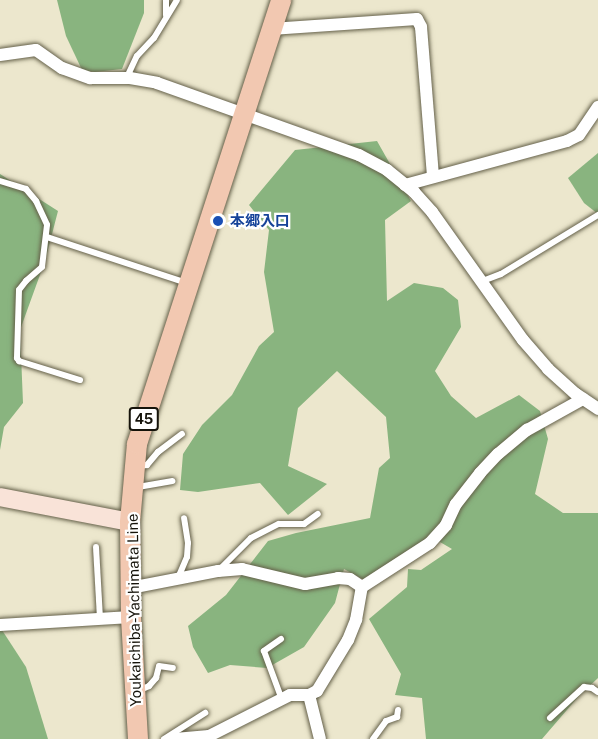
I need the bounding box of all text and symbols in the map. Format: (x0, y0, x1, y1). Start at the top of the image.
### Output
place label: 本郷入口 (230, 212, 290, 230)
marker: 本郷入口 (211, 214, 225, 228)
road number: 45 (128, 408, 160, 430)
street label: Youkaichiba-Yachimata Line (123, 513, 145, 707)

